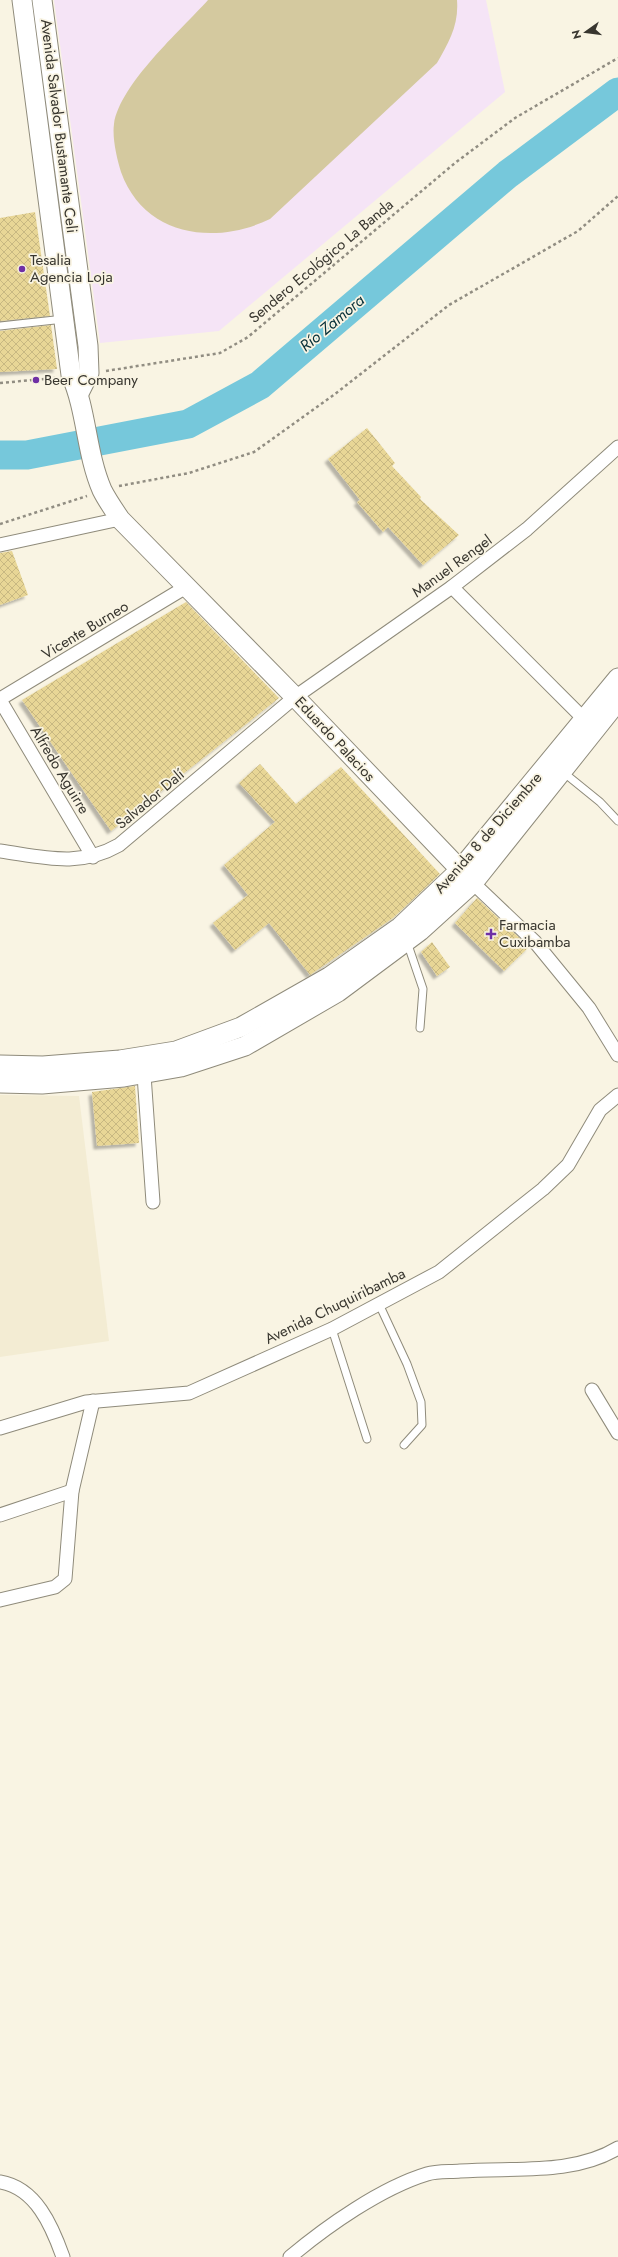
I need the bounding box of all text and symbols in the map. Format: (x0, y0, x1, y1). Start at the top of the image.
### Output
north arrow (566, 12, 606, 52)
street label: Avenida Salvador Bustamante Celi (35, 18, 83, 234)
text: N (567, 28, 585, 41)
street label: Sendero Ecológico La Banda (244, 194, 398, 328)
place label: Tesalia Agencia Loja (30, 249, 113, 288)
marker: Tesalia Agencia Loja (17, 264, 27, 274)
water label: Río Zamora (295, 289, 369, 357)
place label: Beer Company (44, 369, 138, 391)
marker: Beer Company (31, 375, 41, 385)
street label: Manuel Rengel (407, 529, 497, 603)
street label: Vicente Burneo (38, 595, 132, 665)
street label: Eduardo Palacios (290, 692, 380, 786)
street label: Alfredo Aguirre (25, 722, 95, 819)
street label: Salvador Dalí (111, 763, 190, 834)
street label: Avenida 8 de Diciembre (429, 767, 547, 899)
place label: Farmacia Cuxibamba (499, 914, 571, 953)
marker: Farmacia Cuxibamba (486, 929, 496, 939)
street label: Avenida Chuquiribamba (261, 1262, 409, 1350)

